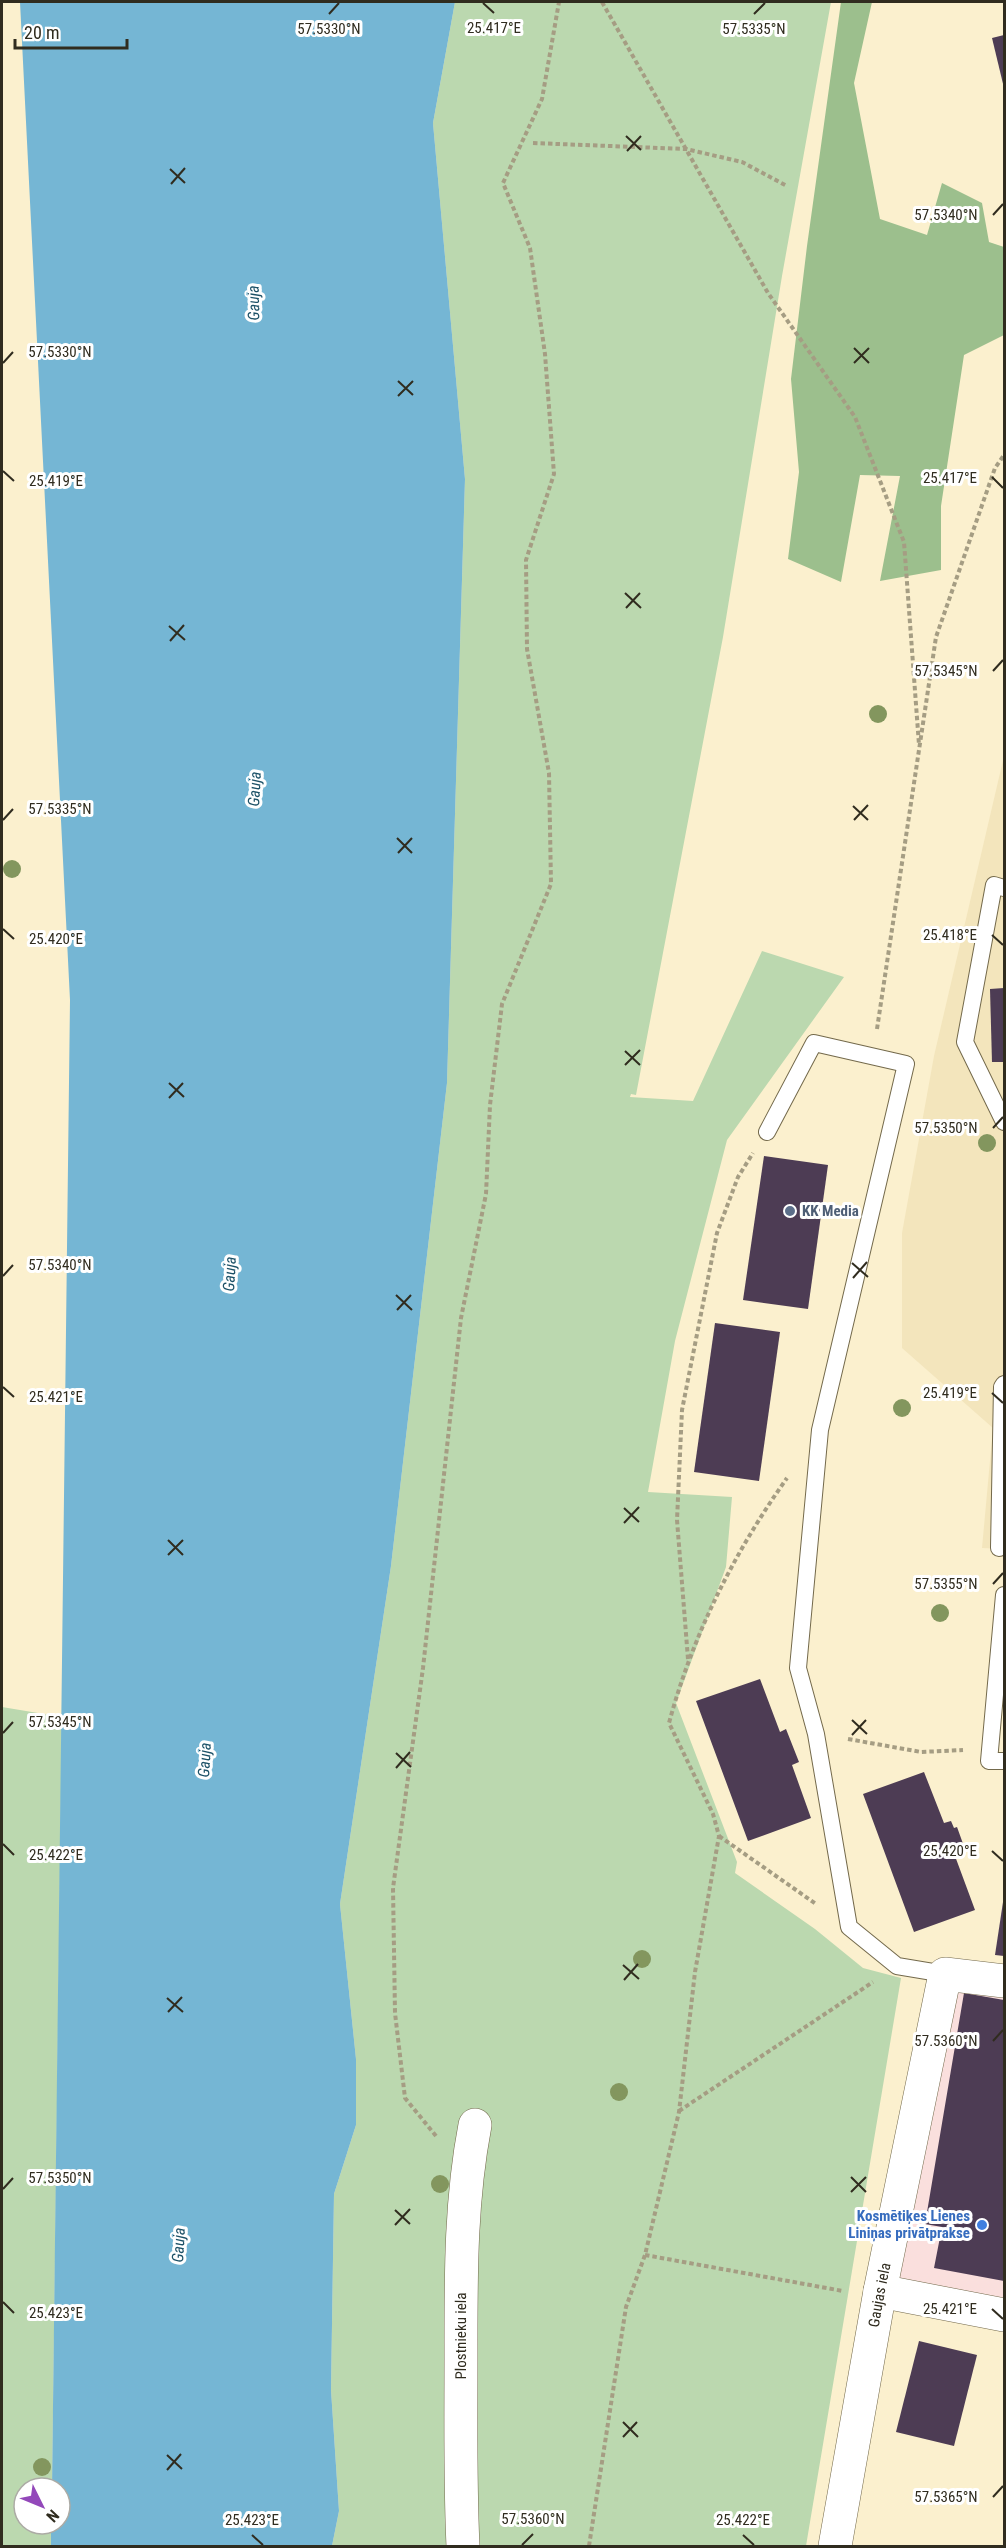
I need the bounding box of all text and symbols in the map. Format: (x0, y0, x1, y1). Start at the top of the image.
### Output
scale bar (15, 12, 128, 50)
text: 25.417°E (467, 19, 521, 37)
text: 57.5330°N (297, 20, 361, 38)
text: 57.5335°N (722, 20, 786, 38)
text: 20 m (24, 22, 59, 43)
text: 57.5340°N (914, 206, 978, 224)
water label: Gauja (244, 285, 263, 321)
text: 57.5330°N (28, 343, 92, 361)
text: 25.417°E (923, 469, 977, 487)
text: 25.419°E (29, 472, 83, 490)
text: 57.5345°N (914, 662, 978, 680)
water label: Gauja (244, 771, 265, 807)
text: 57.5335°N (28, 800, 92, 818)
text: 25.418°E (923, 926, 977, 944)
text: 25.420°E (29, 930, 83, 948)
text: 57.5350°N (914, 1119, 978, 1137)
place label: KK Media (802, 1202, 859, 1220)
marker: KK Media (783, 1204, 797, 1218)
text: 57.5340°N (28, 1256, 92, 1274)
water label: Gauja (219, 1256, 240, 1292)
text: 25.419°E (923, 1384, 977, 1402)
text: 25.421°E (29, 1388, 83, 1406)
text: 57.5355°N (914, 1575, 978, 1593)
text: 57.5345°N (28, 1713, 92, 1731)
water label: Gauja (194, 1742, 215, 1778)
text: 25.420°E (923, 1842, 977, 1860)
text: 25.422°E (29, 1846, 83, 1864)
text: 57.5360°N (914, 2032, 978, 2050)
text: 57.5350°N (28, 2169, 92, 2187)
place label: Kosmētiķes Lienes Liniņas privātprakse (848, 2207, 970, 2242)
marker: Kosmētiķes Lienes Liniņas privātprakse (975, 2218, 989, 2232)
water label: Gauja (168, 2227, 189, 2263)
street label: Gaujas iela (865, 2261, 895, 2329)
street label: Plostnieku iela (452, 2292, 470, 2380)
text: 25.421°E (923, 2300, 977, 2318)
text: 25.423°E (29, 2304, 83, 2322)
north arrow (12, 2476, 72, 2536)
text: 57.5365°N (914, 2488, 978, 2506)
text: N (42, 2506, 63, 2526)
text: 57.5360°N (501, 2510, 565, 2528)
text: 25.423°E (225, 2511, 279, 2529)
text: 25.422°E (716, 2511, 770, 2529)

